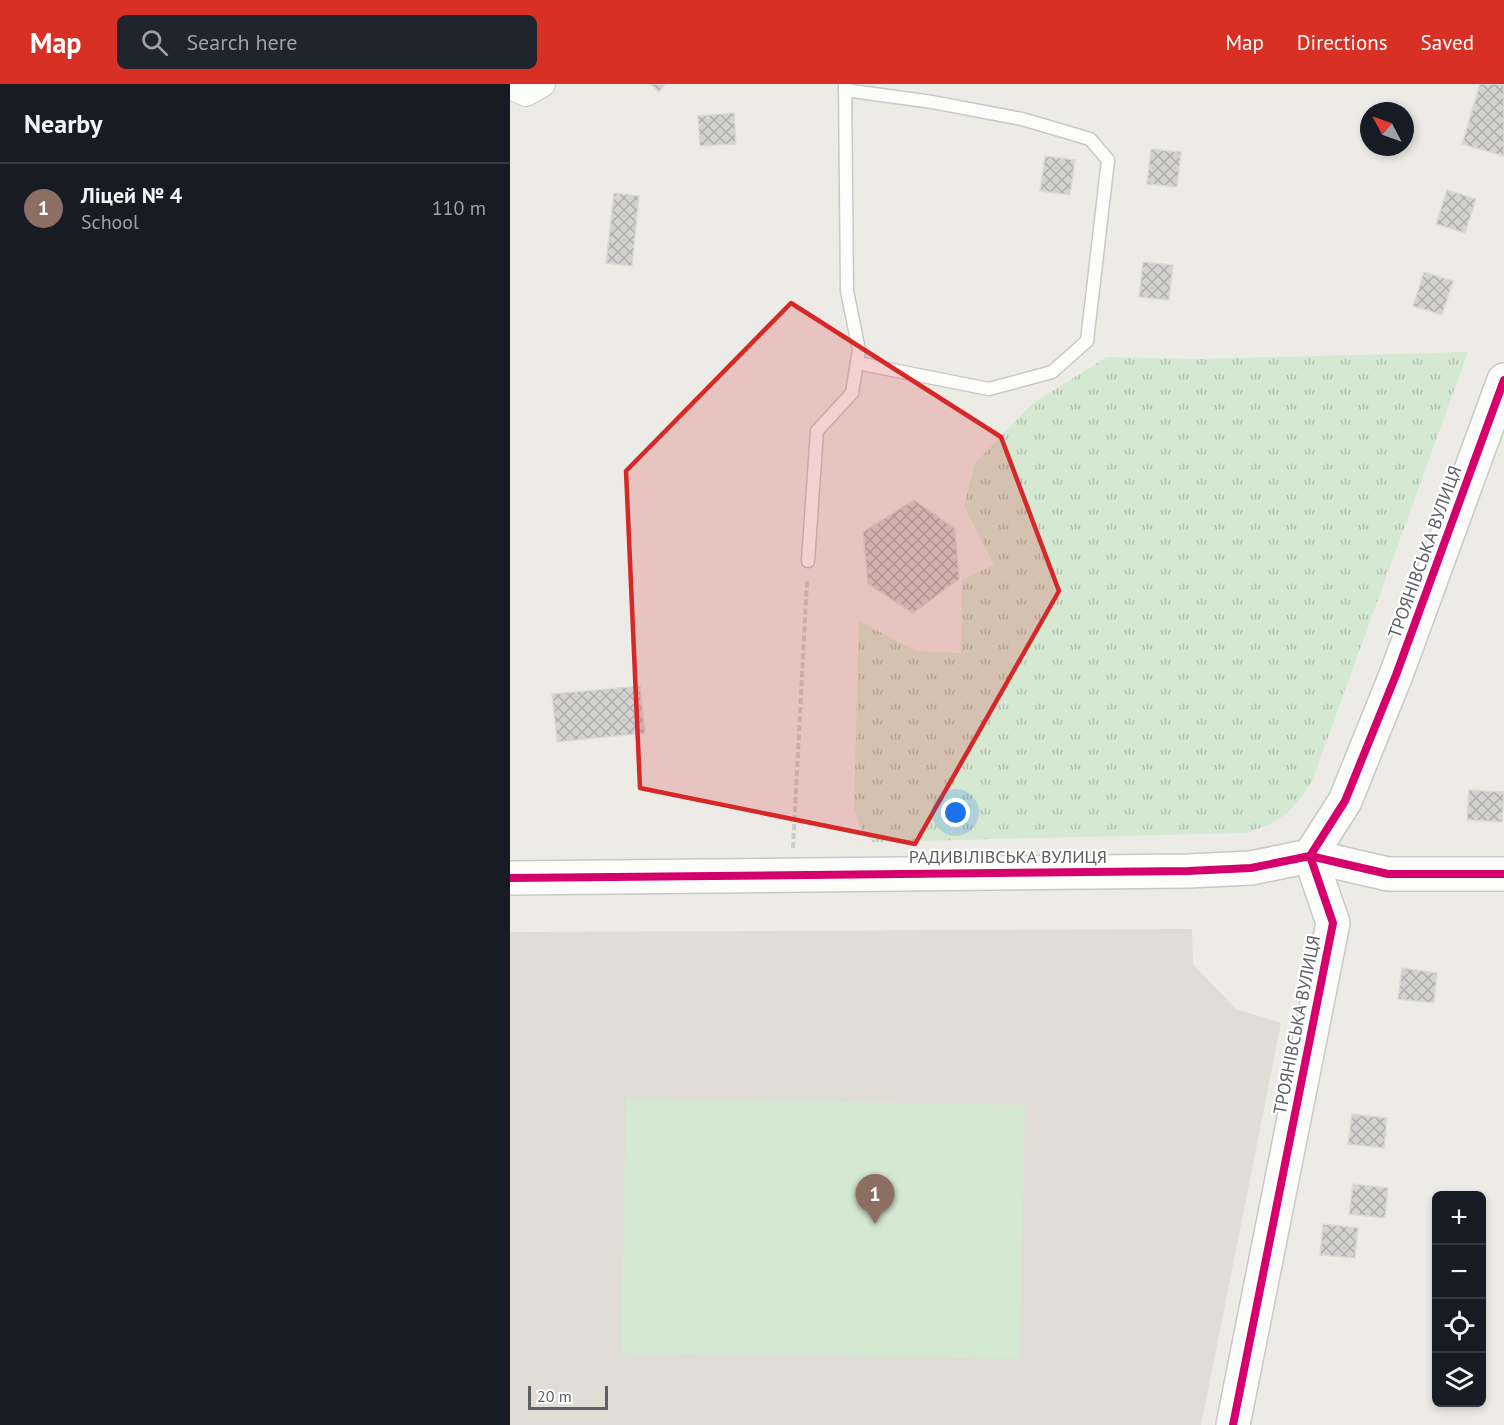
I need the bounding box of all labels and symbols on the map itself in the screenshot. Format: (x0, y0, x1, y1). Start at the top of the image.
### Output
north arrow (1360, 102, 1414, 156)
street label: ТРОЯНІВСЬКА ВУЛИЦЯ (1383, 462, 1466, 641)
your location (941, 798, 970, 827)
street label: РАДИВІЛІВСЬКА ВУЛИЦЯ (909, 845, 1107, 868)
street label: ТРОЯНІВСЬКА ВУЛИЦЯ (1268, 933, 1325, 1116)
pin: 1 (856, 1174, 895, 1224)
scale bar (528, 1383, 608, 1410)

